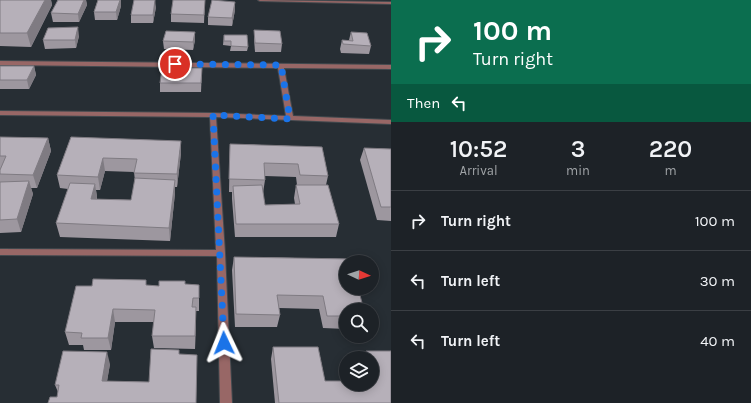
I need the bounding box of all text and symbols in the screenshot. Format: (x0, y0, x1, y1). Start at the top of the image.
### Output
text: 100 m (473, 14, 552, 47)
icon: right (407, 16, 459, 68)
pin (158, 47, 192, 81)
text: Turn right (473, 48, 553, 70)
icon: arrive (164, 53, 186, 75)
icon: left (448, 92, 470, 114)
text: Then (407, 94, 440, 112)
text: 10:52 (450, 135, 507, 163)
text: 3 (571, 135, 585, 163)
text: 220 (649, 135, 692, 163)
text: Arrival (460, 163, 498, 178)
text: min (566, 163, 590, 178)
text: m (664, 163, 677, 178)
icon: right (407, 210, 429, 232)
text: Turn right (441, 212, 511, 230)
text: 100 m (695, 212, 735, 230)
north arrow (339, 255, 379, 295)
map controls (339, 255, 379, 391)
icon: left (407, 270, 429, 292)
text: Turn left (441, 272, 500, 290)
text: 30 m (700, 272, 735, 290)
button: search (339, 303, 379, 343)
position arrow (203, 322, 245, 364)
icon: left (407, 330, 429, 352)
text: Turn left (441, 332, 500, 350)
text: 40 m (700, 332, 735, 350)
button: layers (339, 351, 379, 391)

